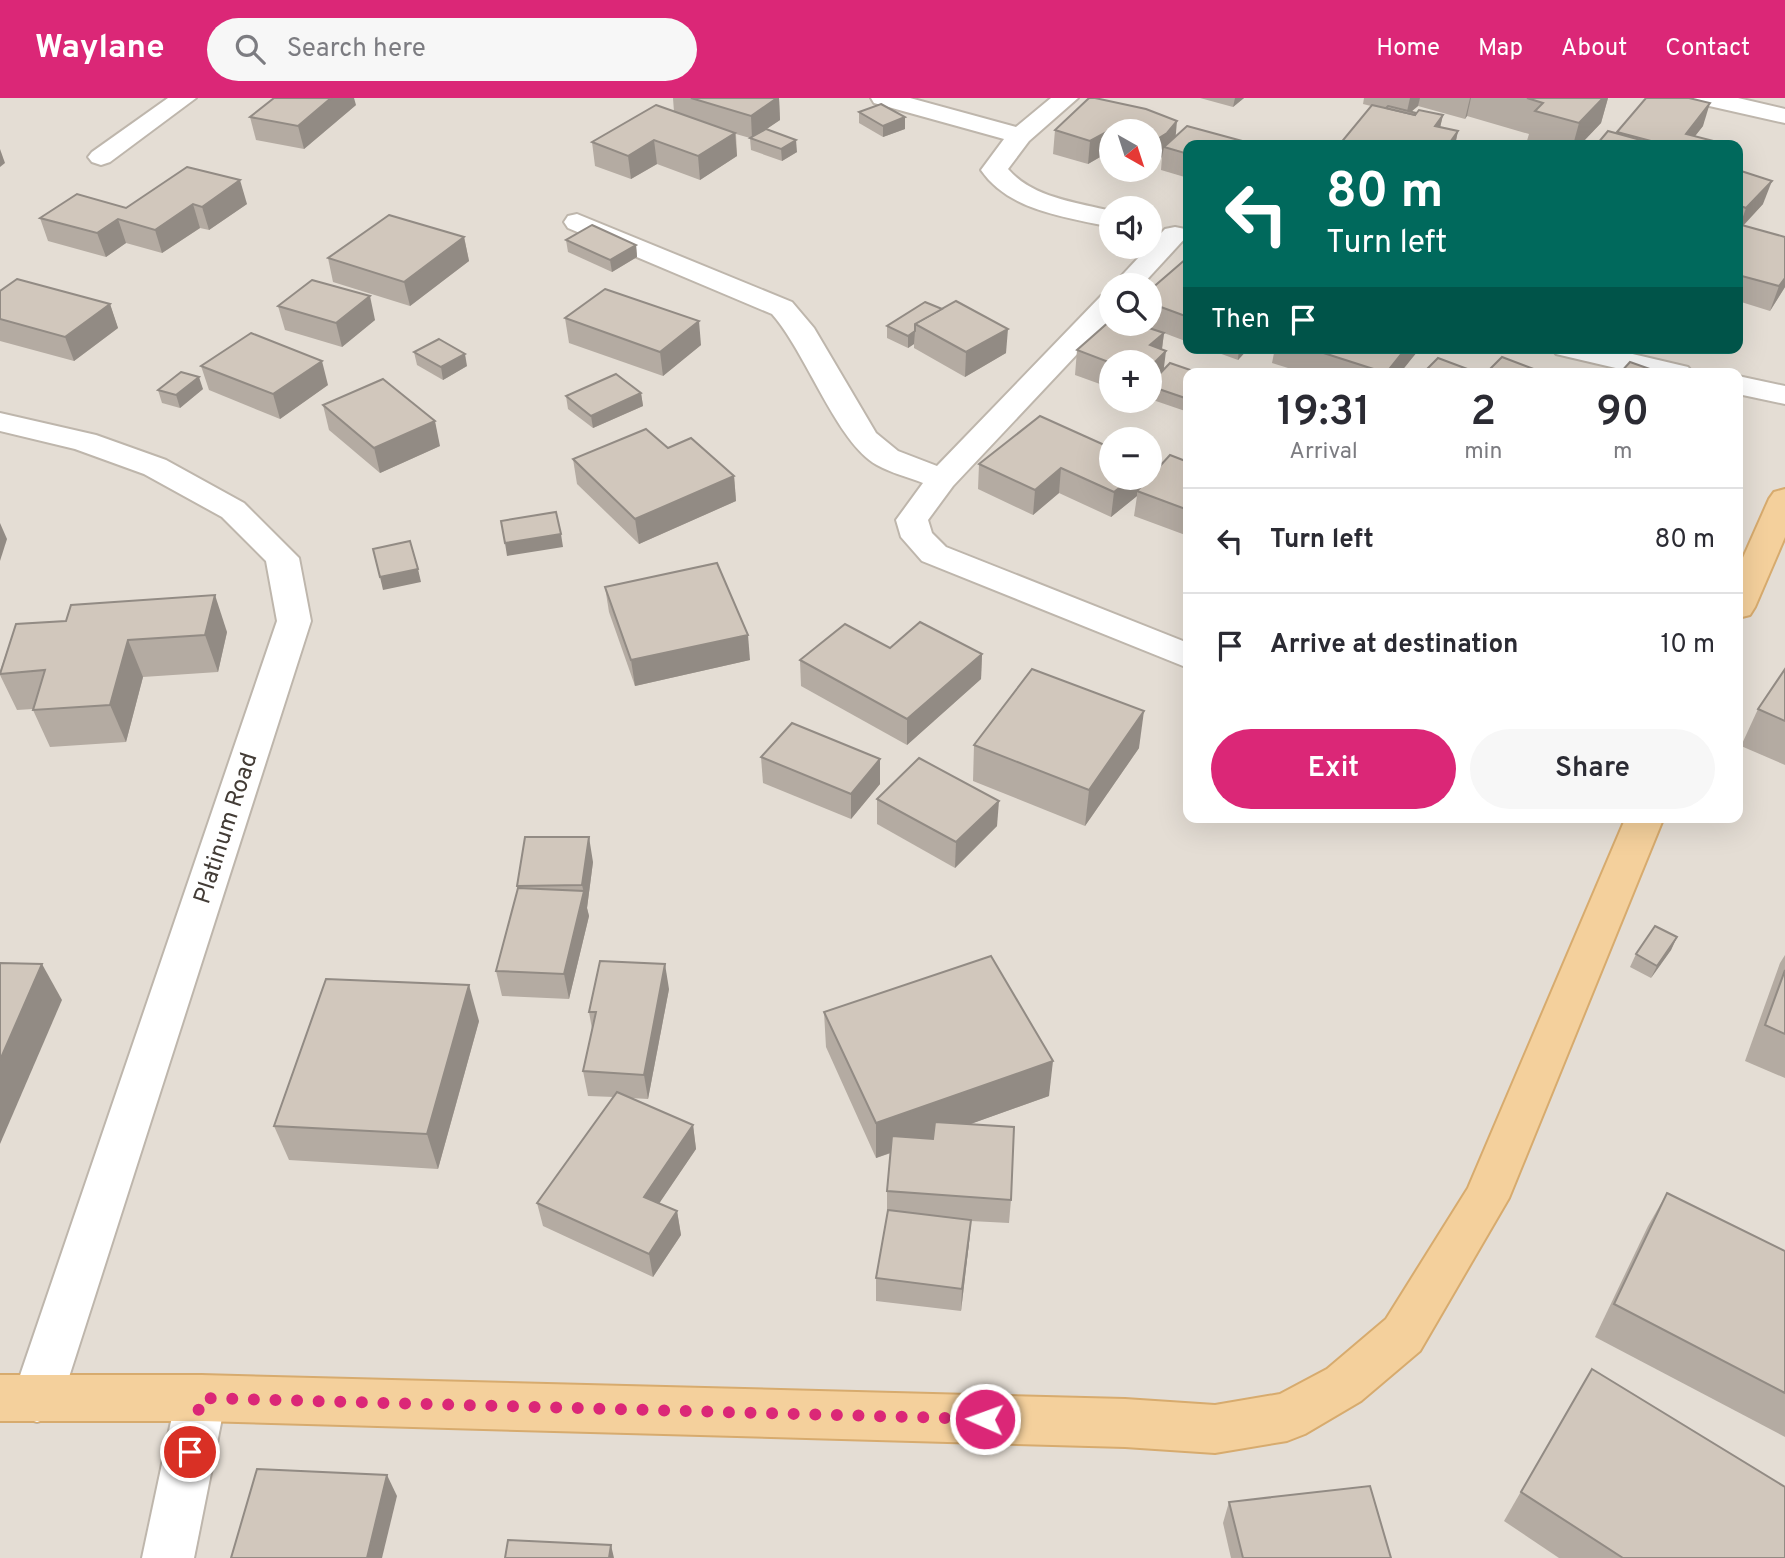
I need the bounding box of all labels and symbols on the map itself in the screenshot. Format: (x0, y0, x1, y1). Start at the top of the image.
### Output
north arrow (1099, 119, 1162, 182)
street label: Platinum Road (188, 749, 265, 908)
position arrow (948, 1382, 1022, 1456)
pin (160, 1422, 220, 1482)

